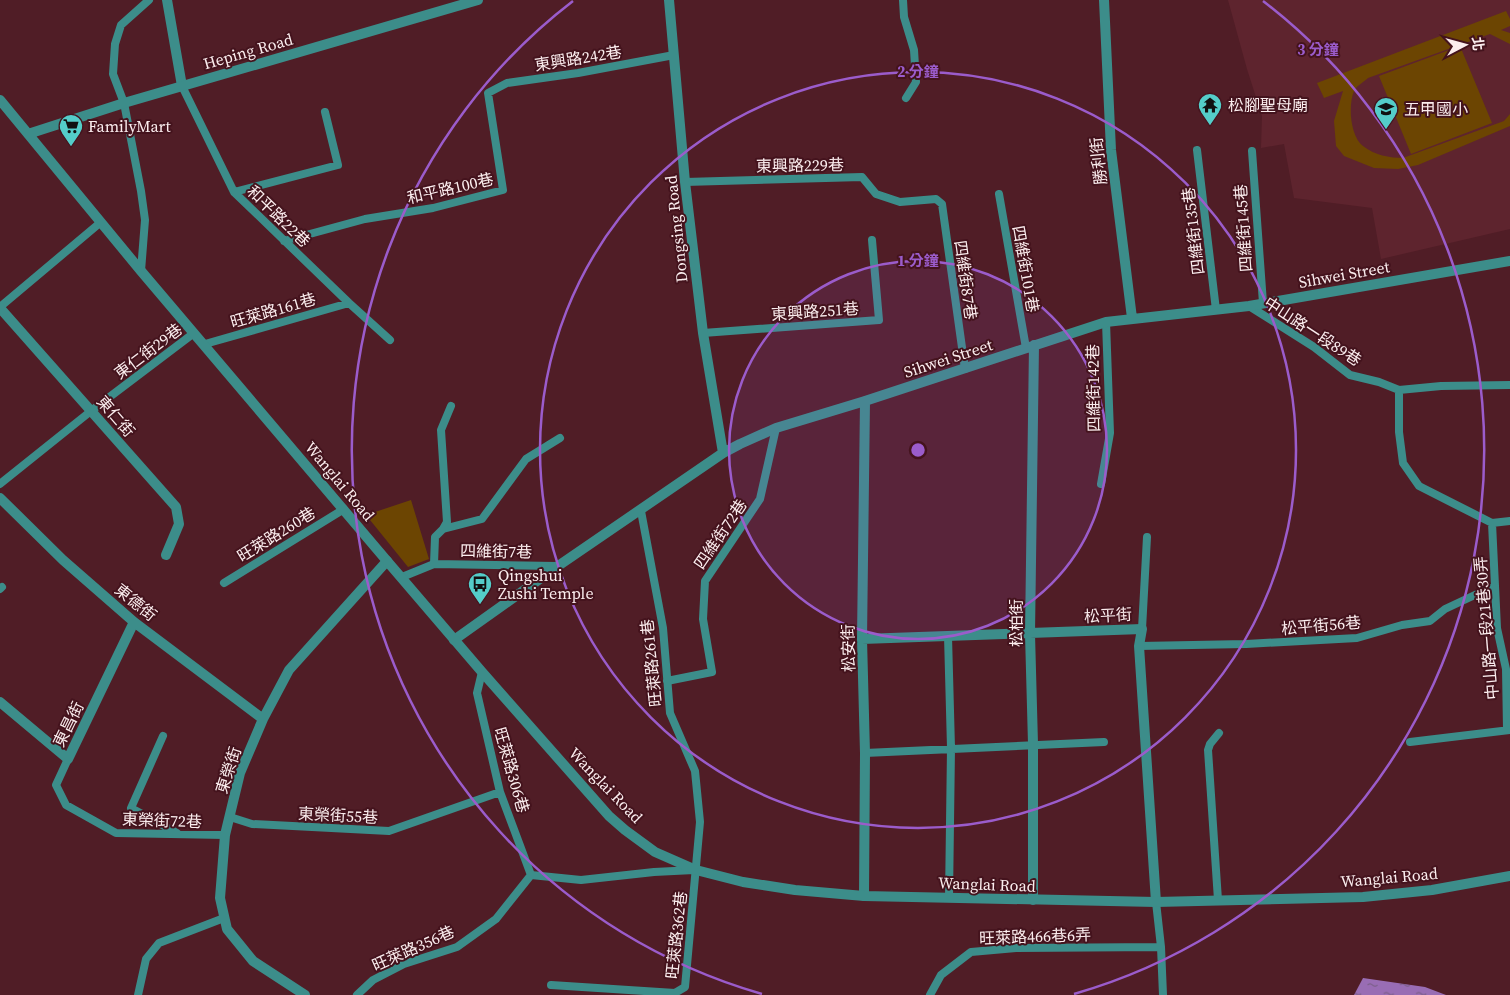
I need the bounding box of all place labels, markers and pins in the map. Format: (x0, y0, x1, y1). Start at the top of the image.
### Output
temple icon: 松腳聖母廟 (1197, 92, 1223, 126)
place label: 松腳聖母廟 (1228, 94, 1308, 116)
school or university icon: 五甲國小 (1373, 96, 1399, 130)
place label: 五甲國小 (1404, 98, 1468, 120)
supermarket icon: FamilyMart (58, 113, 84, 147)
place label: FamilyMart (88, 115, 172, 137)
centre of rings (909, 441, 927, 459)
place label: Qingshui Zushi Temple (498, 564, 594, 604)
bus stop icon: Qingshui Zushi Temple (467, 571, 493, 605)

